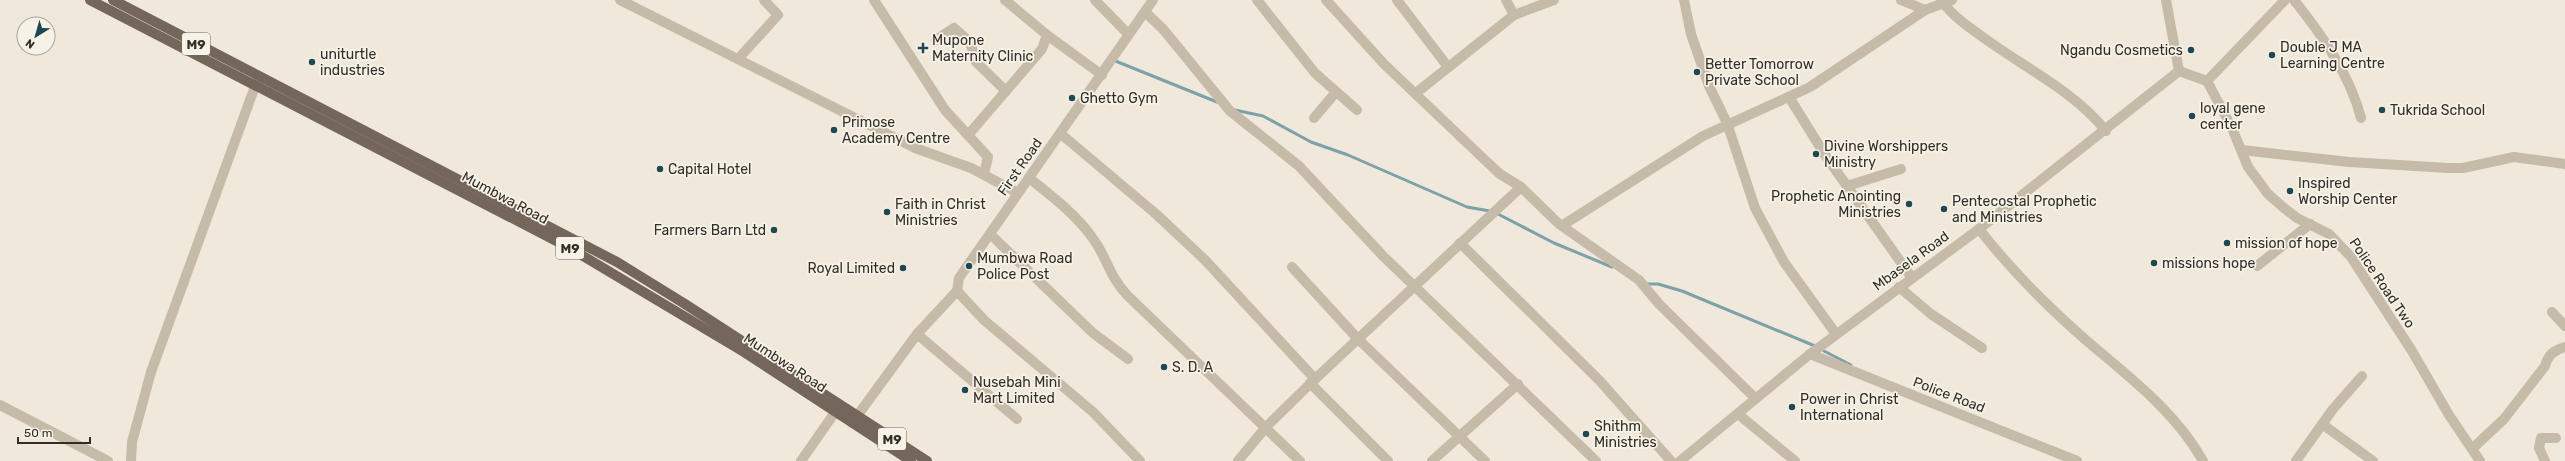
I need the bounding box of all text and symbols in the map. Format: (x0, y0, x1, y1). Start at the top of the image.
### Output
north arrow (16, 16, 56, 56)
place label: Mupone Maternity Clinic (932, 32, 1034, 65)
road number: M9 (182, 33, 210, 55)
text: N (23, 36, 37, 51)
place label: Double J MA Learning Centre (2280, 39, 2385, 72)
marker: Mupone Maternity Clinic (917, 42, 929, 54)
place label: Ngandu Cosmetics (2060, 42, 2183, 59)
marker: Ngandu Cosmetics (2186, 45, 2196, 55)
place label: uniturtle industries (320, 46, 385, 79)
marker: Double J MA Learning Centre (2267, 50, 2277, 60)
place label: Better Tomorrow Private School (1705, 56, 1814, 89)
marker: uniturtle industries (307, 57, 317, 67)
marker: Better Tomorrow Private School (1692, 67, 1702, 77)
place label: Ghetto Gym (1080, 90, 1158, 107)
marker: Ghetto Gym (1067, 93, 1077, 103)
place label: loyal gene center (2200, 100, 2266, 133)
place label: Tukrida School (2390, 102, 2485, 119)
marker: Tukrida School (2377, 105, 2387, 115)
marker: loyal gene center (2187, 111, 2197, 121)
place label: Primose Academy Centre (842, 114, 950, 147)
marker: Primose Academy Centre (829, 125, 839, 135)
street label: First Road (994, 135, 1046, 199)
place label: Divine Worshippers Ministry (1824, 138, 1948, 171)
marker: Divine Worshippers Ministry (1811, 149, 1821, 159)
place label: Capital Hotel (668, 161, 752, 178)
marker: Capital Hotel (655, 164, 665, 174)
street label: Mumbwa Road (459, 168, 551, 228)
place label: Inspired Worship Center (2298, 175, 2398, 208)
marker: Inspired Worship Center (2285, 186, 2295, 196)
place label: Prophetic Anointing Ministries (1771, 188, 1901, 221)
place label: Pentecostal Prophetic and Ministries (1952, 193, 2097, 226)
place label: Faith in Christ Ministries (895, 196, 986, 229)
marker: Prophetic Anointing Ministries (1904, 199, 1914, 209)
marker: Pentecostal Prophetic and Ministries (1939, 204, 1949, 214)
marker: Faith in Christ Ministries (882, 207, 892, 217)
place label: Farmers Barn Ltd (654, 222, 766, 239)
marker: Farmers Barn Ltd (769, 225, 779, 235)
street label: Mbasela Road (1870, 228, 1952, 294)
place label: mission of hope (2235, 235, 2338, 252)
street label: Police Road Two (2346, 235, 2418, 331)
road number: M9 (556, 237, 584, 259)
marker: mission of hope (2222, 238, 2232, 248)
place label: Mumbwa Road Police Post (977, 250, 1072, 283)
place label: missions hope (2162, 255, 2255, 272)
marker: missions hope (2149, 258, 2159, 268)
place label: Royal Limited (807, 260, 895, 277)
marker: Mumbwa Road Police Post (964, 261, 974, 271)
marker: Royal Limited (898, 263, 908, 273)
street label: Mumbwa Road (740, 330, 830, 396)
place label: S. D. A (1172, 359, 1214, 376)
marker: S. D. A (1159, 362, 1169, 372)
street label: Police Road (1911, 373, 1987, 417)
place label: Nusebah Mini Mart Limited (973, 374, 1061, 407)
marker: Nusebah Mini Mart Limited (960, 385, 970, 395)
place label: Power in Christ International (1800, 391, 1899, 424)
marker: Power in Christ International (1787, 402, 1797, 412)
place label: Shithm Ministries (1594, 418, 1657, 451)
scale bar (18, 419, 90, 445)
text: 50 m (24, 426, 52, 440)
road number: M9 (878, 428, 906, 450)
marker: Shithm Ministries (1581, 429, 1591, 439)

